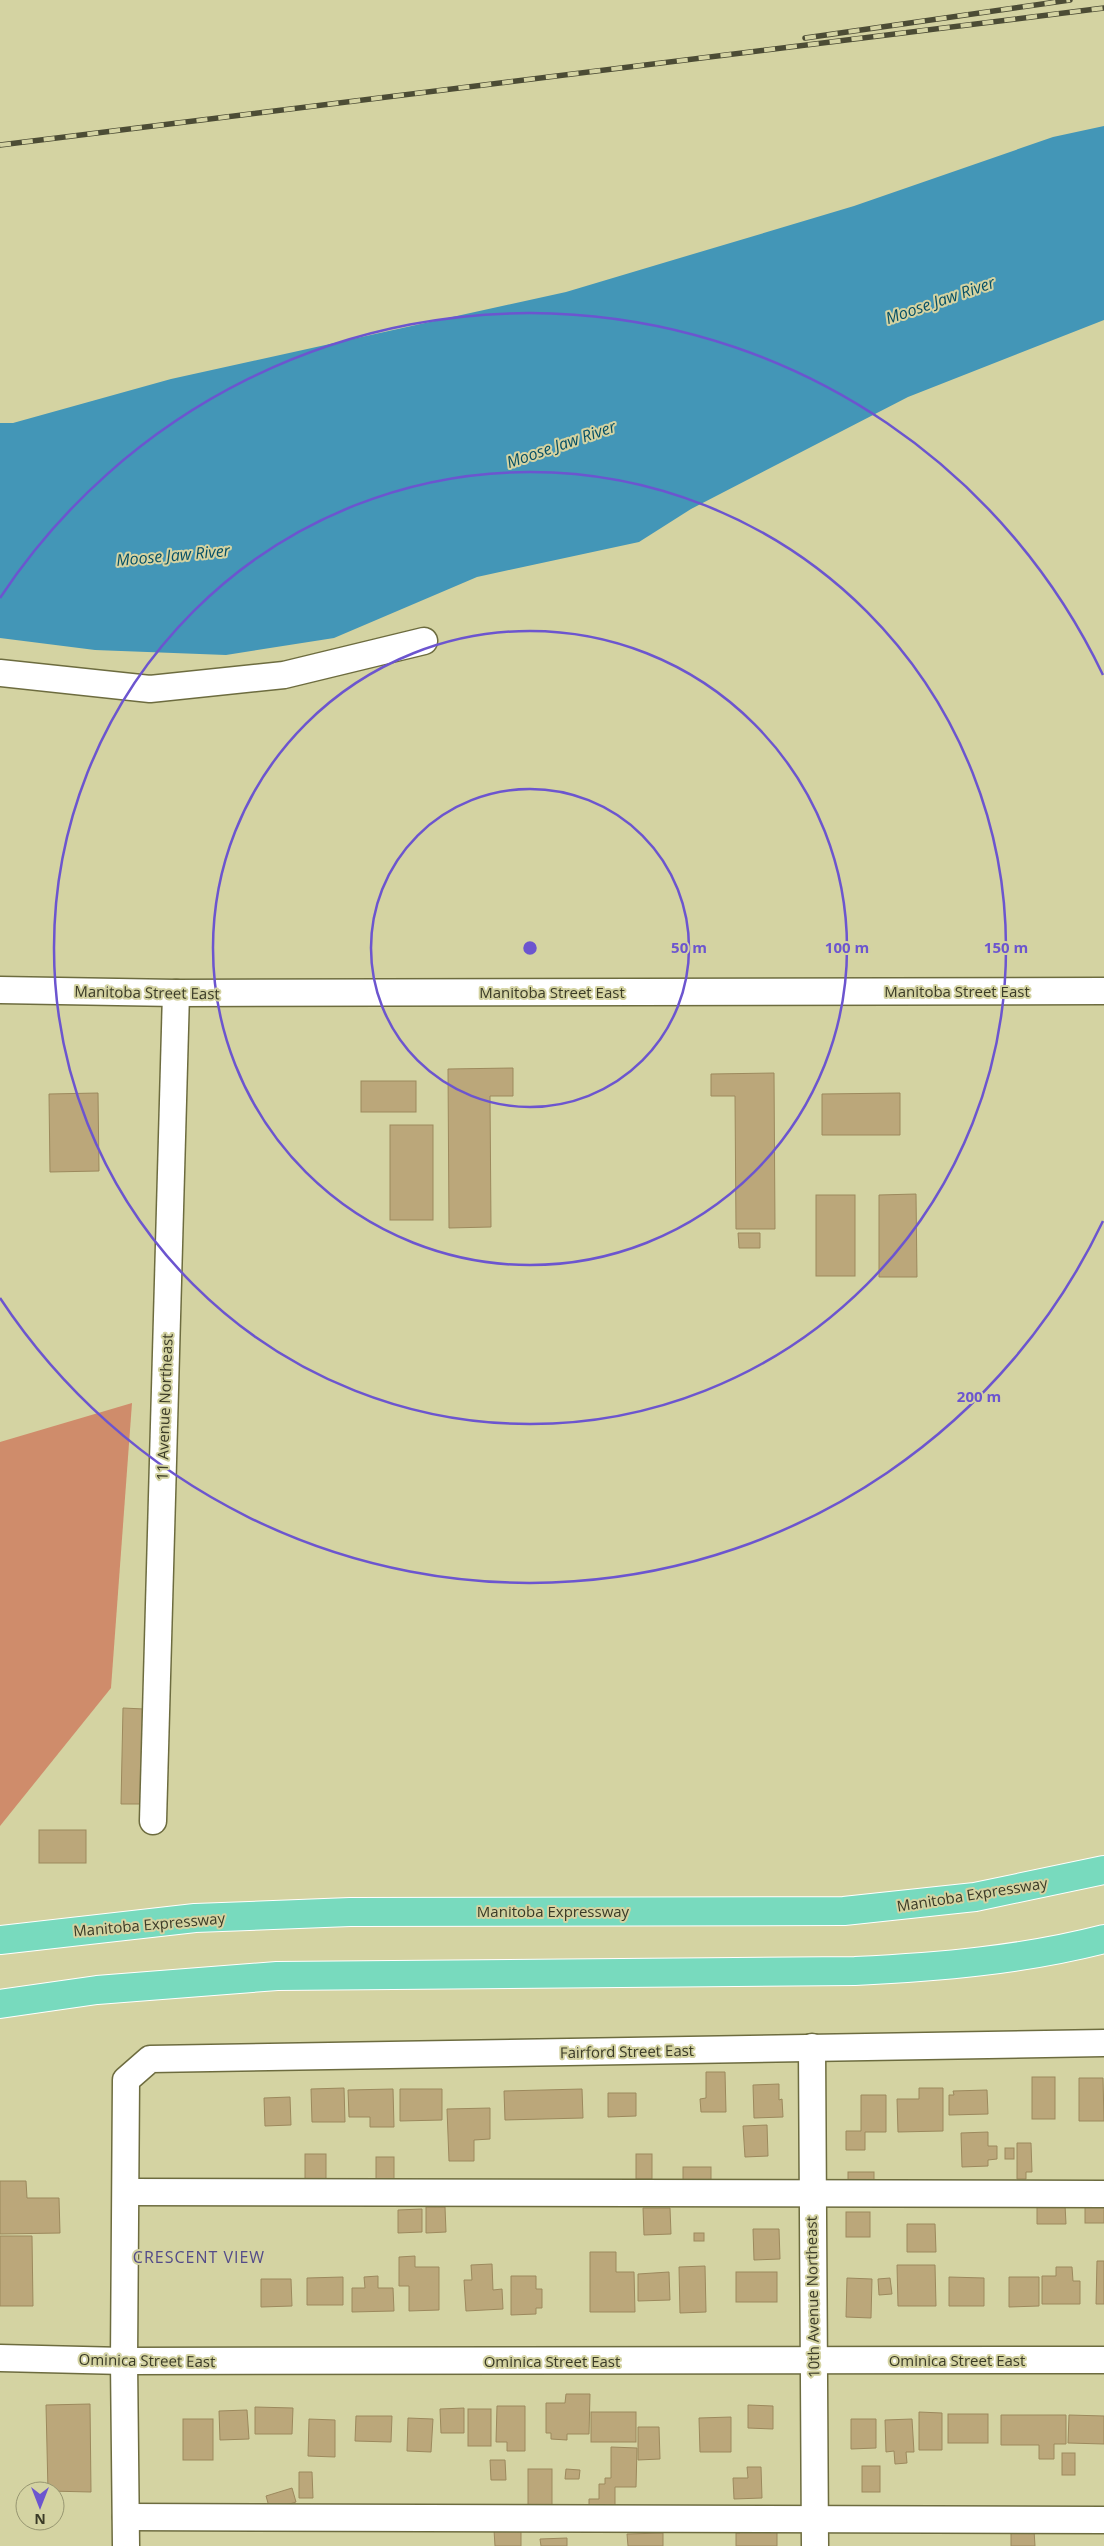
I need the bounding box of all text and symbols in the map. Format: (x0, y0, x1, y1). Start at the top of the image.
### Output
water label: Moose Jaw River (882, 271, 998, 329)
water label: Moose Jaw River (503, 415, 619, 473)
water label: Moose Jaw River (115, 539, 232, 571)
text: 50 m (671, 937, 707, 957)
text: 100 m (825, 937, 869, 957)
text: 150 m (984, 937, 1028, 957)
centre of rings (521, 939, 539, 957)
street label: Manitoba Street East (74, 981, 220, 1003)
street label: Manitoba Street East (884, 981, 1030, 1001)
street label: Manitoba Street East (479, 982, 625, 1002)
street label: 11 Avenue Northeast (151, 1333, 177, 1481)
text: 200 m (957, 1386, 1001, 1406)
street label: Manitoba Expressway (895, 1872, 1049, 1916)
street label: Manitoba Expressway (477, 1901, 630, 1921)
street label: Manitoba Expressway (72, 1907, 226, 1941)
street label: Fairford Street East (560, 2040, 694, 2062)
street label: 10th Avenue Northeast (801, 2216, 823, 2378)
district label: CRESCENT VIEW (133, 2246, 265, 2268)
street label: Ominica Street East (78, 2349, 216, 2371)
street label: Ominica Street East (889, 2350, 1025, 2370)
street label: Ominica Street East (484, 2351, 620, 2371)
north arrow (15, 2481, 65, 2531)
text: N (34, 2510, 46, 2529)

